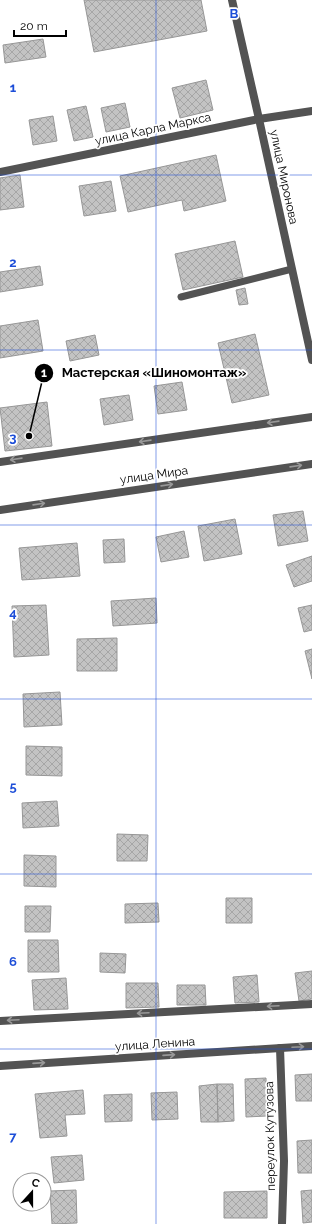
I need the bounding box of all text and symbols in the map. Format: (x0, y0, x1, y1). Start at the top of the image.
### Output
text: B (230, 6, 239, 21)
scale bar (14, 12, 66, 38)
text: 20 m (20, 19, 48, 33)
text: 1 (10, 80, 17, 95)
street label: улица Карла Маркса (94, 110, 212, 148)
street label: улица Миронова (267, 128, 301, 226)
text: 2 (9, 255, 17, 270)
callout: Мастерская «Шиномонтаж» (34, 360, 254, 385)
text: Мастерская «Шиномонтаж» (62, 365, 246, 380)
text: 1 (41, 366, 47, 380)
one-way arrow (267, 418, 280, 426)
text: 3 (9, 430, 17, 445)
one-way arrow (139, 437, 152, 445)
one-way arrow (10, 455, 23, 463)
one-way arrow (289, 462, 302, 470)
street label: улица Мира (119, 463, 189, 487)
one-way arrow (160, 481, 173, 489)
one-way arrow (32, 500, 45, 508)
text: 4 (9, 605, 17, 620)
text: 5 (9, 779, 17, 794)
text: 6 (9, 954, 17, 969)
one-way arrow (267, 1003, 280, 1010)
one-way arrow (137, 1009, 150, 1017)
one-way arrow (7, 1016, 20, 1023)
street label: улица Ленина (114, 1034, 196, 1054)
one-way arrow (291, 1044, 304, 1051)
one-way arrow (162, 1052, 175, 1059)
one-way arrow (32, 1060, 45, 1067)
street label: переулок Кутузова (262, 1081, 278, 1191)
text: 7 (9, 1129, 17, 1144)
north arrow (12, 1172, 52, 1212)
text: С (30, 1176, 42, 1191)

